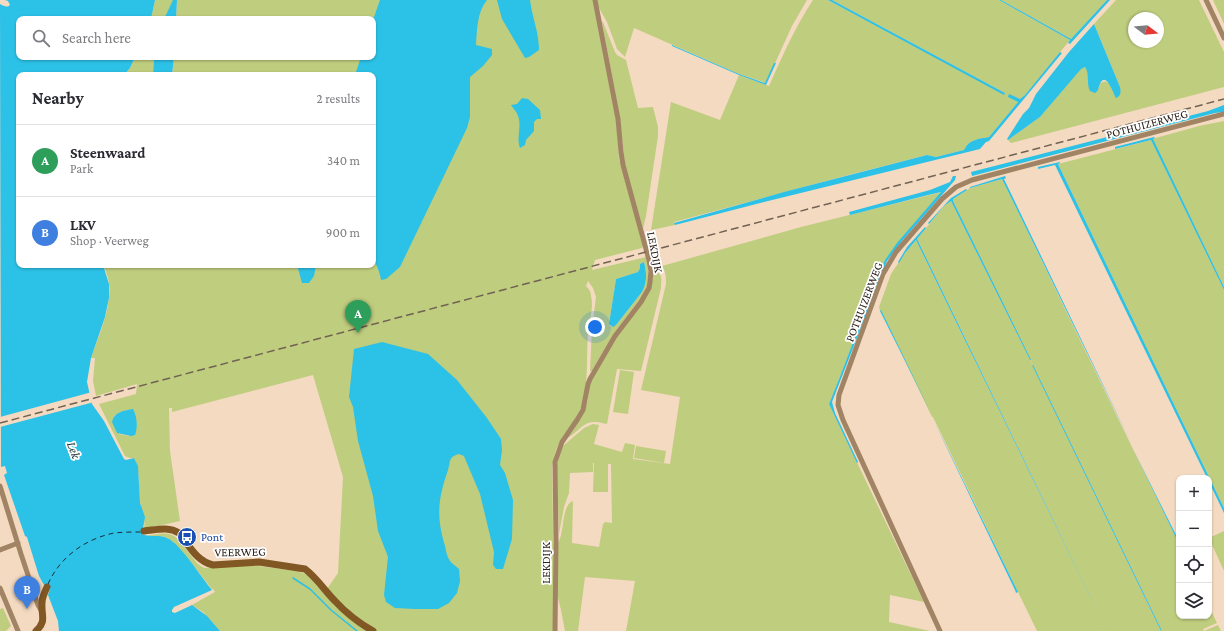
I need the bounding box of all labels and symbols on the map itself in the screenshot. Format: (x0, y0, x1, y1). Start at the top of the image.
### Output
north arrow (1128, 12, 1164, 48)
street label: POTHUIZERWEG (1105, 106, 1190, 142)
street label: LEKDIJK (644, 230, 666, 274)
street label: POTHUIZERWEG (842, 260, 886, 344)
pin: A (345, 300, 371, 333)
your location (585, 317, 605, 337)
water label: Lek (64, 439, 84, 462)
bus stop icon: Pont (176, 526, 198, 548)
place label: Pont (201, 530, 224, 544)
street label: LEKDIJK (539, 542, 553, 584)
street label: VEERWEG (214, 545, 266, 559)
pin: B (14, 576, 40, 609)

